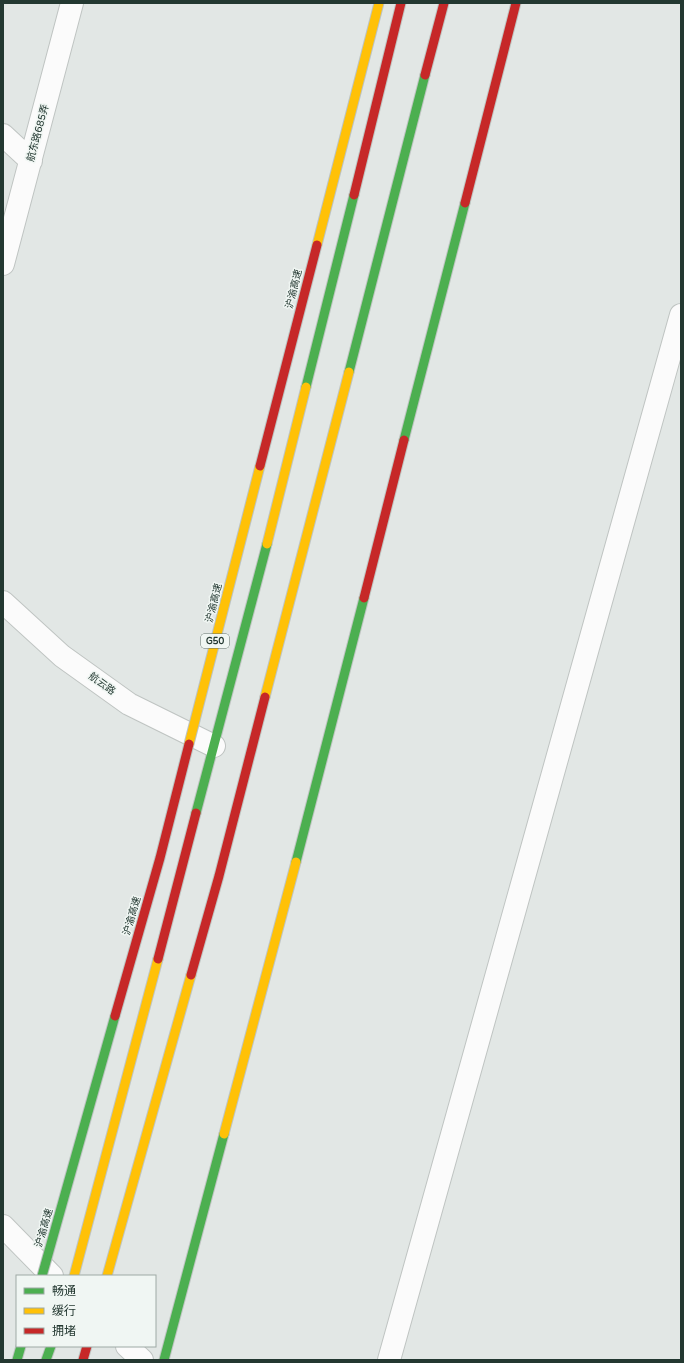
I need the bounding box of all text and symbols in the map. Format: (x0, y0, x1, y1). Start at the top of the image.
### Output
street label: 航东路685弄 (25, 103, 51, 163)
street label: 沪渝高速 (283, 268, 305, 310)
street label: 沪渝高速 (203, 582, 225, 624)
road number: G50 (201, 634, 229, 648)
street label: 航云路 (86, 670, 118, 698)
street label: 沪渝高速 (121, 895, 143, 937)
street label: 沪渝高速 (33, 1207, 55, 1249)
legend (16, 1275, 156, 1347)
text: 畅通 (52, 1284, 76, 1298)
text: 缓行 (52, 1304, 76, 1318)
text: 拥堵 (52, 1324, 76, 1338)

